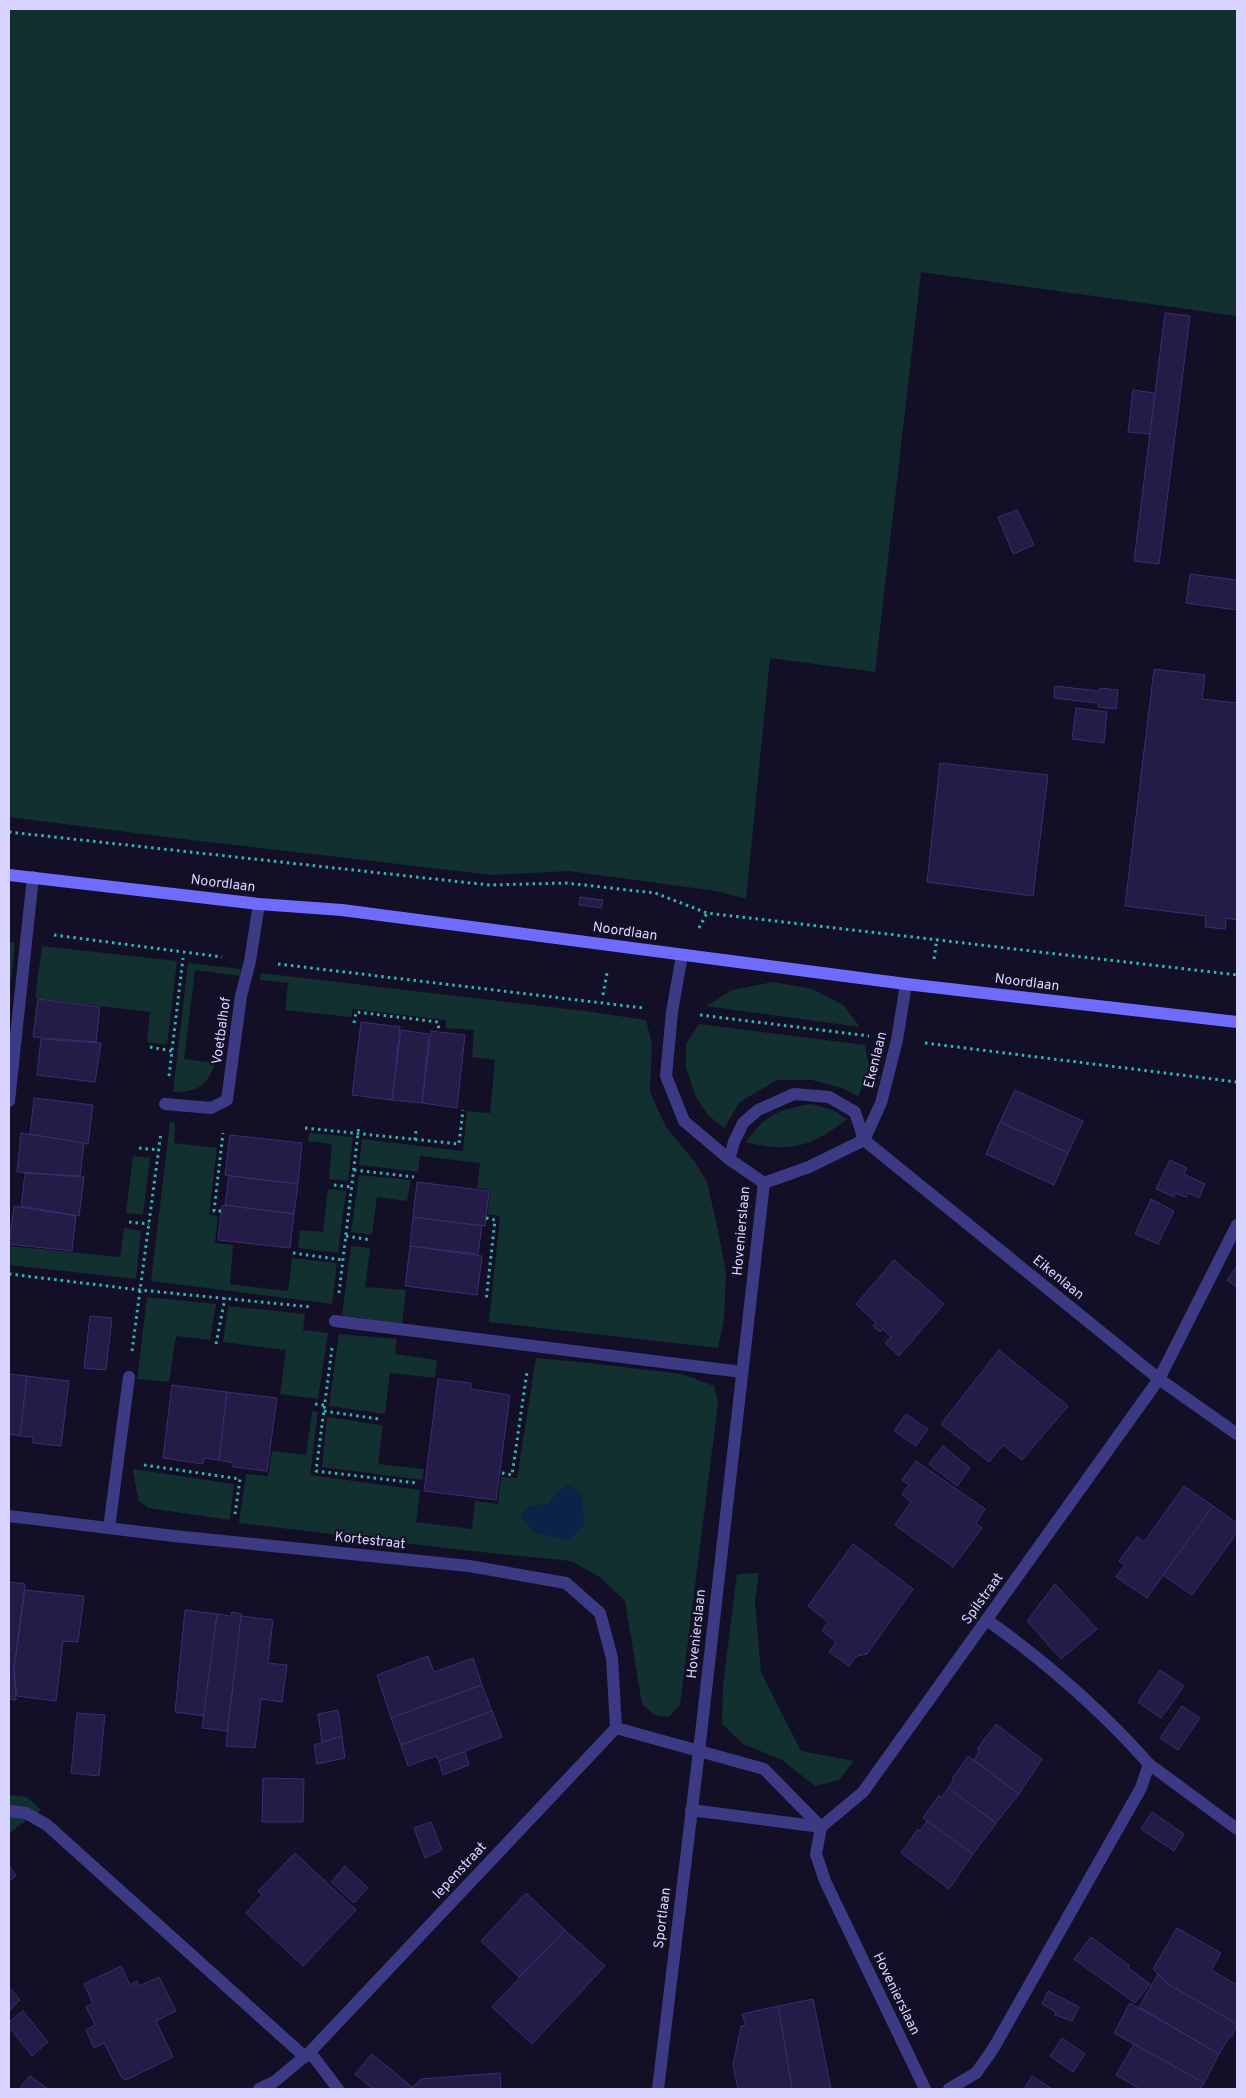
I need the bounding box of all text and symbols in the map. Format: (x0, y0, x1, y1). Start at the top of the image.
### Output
street label: Noordlaan (190, 872, 256, 896)
street label: Noordlaan (592, 919, 658, 945)
street label: Noordlaan (994, 971, 1060, 995)
street label: Voetbalhof (209, 996, 235, 1066)
street label: Ekenlaan (861, 1030, 891, 1090)
street label: Hovenierslaan (730, 1186, 754, 1276)
street label: Eikenlaan (1029, 1252, 1087, 1304)
street label: Kortestraat (334, 1529, 406, 1553)
street label: Spilstraat (959, 1570, 1007, 1628)
street label: Hovenierslaan (684, 1588, 710, 1680)
street label: Iepenstraat (429, 1839, 491, 1903)
street label: Sportlaan (651, 1886, 675, 1950)
street label: Hovenierslaan (869, 1950, 923, 2038)

